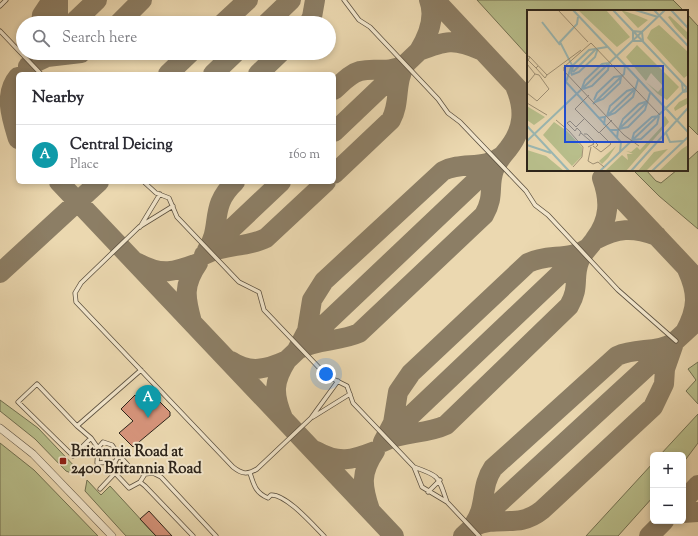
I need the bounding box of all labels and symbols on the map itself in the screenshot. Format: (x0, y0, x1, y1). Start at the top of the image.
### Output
inset map (527, 10, 688, 171)
your location (316, 364, 336, 384)
pin: A (135, 385, 161, 418)
place label: Britannia Road at 2400 Britannia Road (71, 442, 202, 480)
marker: Britannia Road at 2400 Britannia Road (58, 456, 68, 466)

